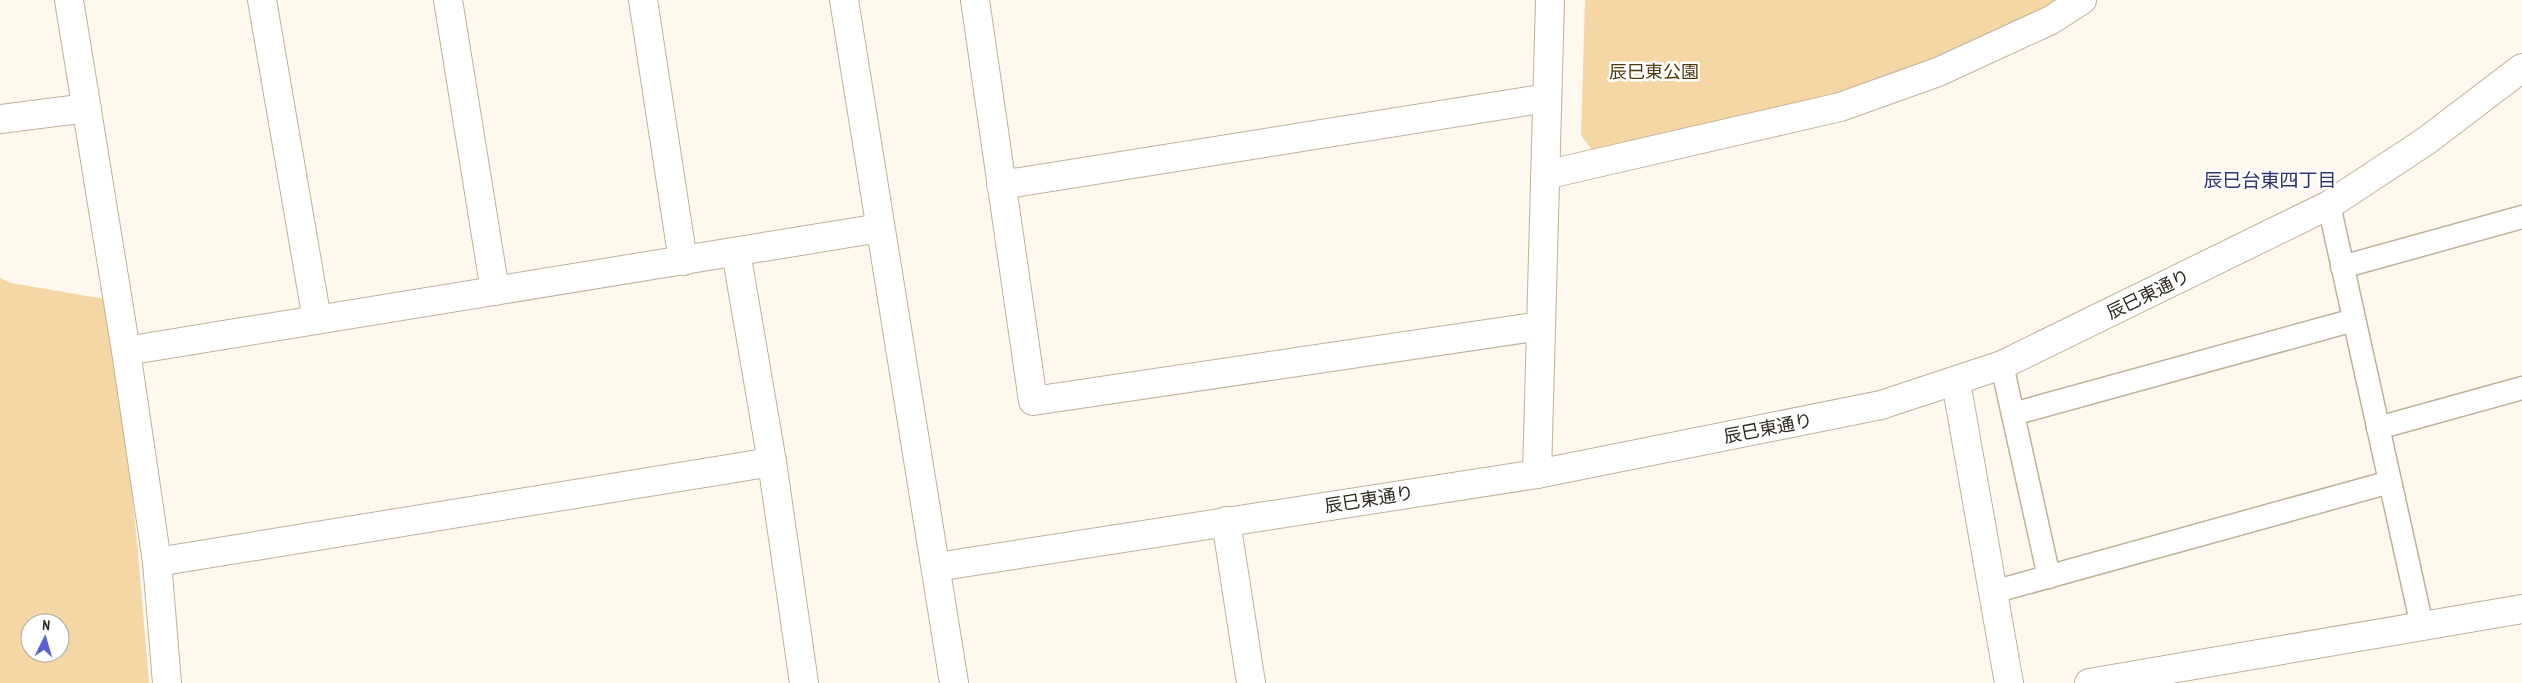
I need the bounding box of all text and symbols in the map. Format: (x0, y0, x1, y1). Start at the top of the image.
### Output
park label: 辰巳東公園 (1609, 60, 1699, 83)
district label: 辰巳台東四丁目 (2203, 168, 2337, 192)
street label: 辰巳東通り (2103, 264, 2193, 324)
street label: 辰巳東通り (1722, 408, 1814, 448)
street label: 辰巳東通り (1323, 481, 1415, 517)
north arrow (20, 613, 70, 663)
text: N (42, 616, 51, 634)

